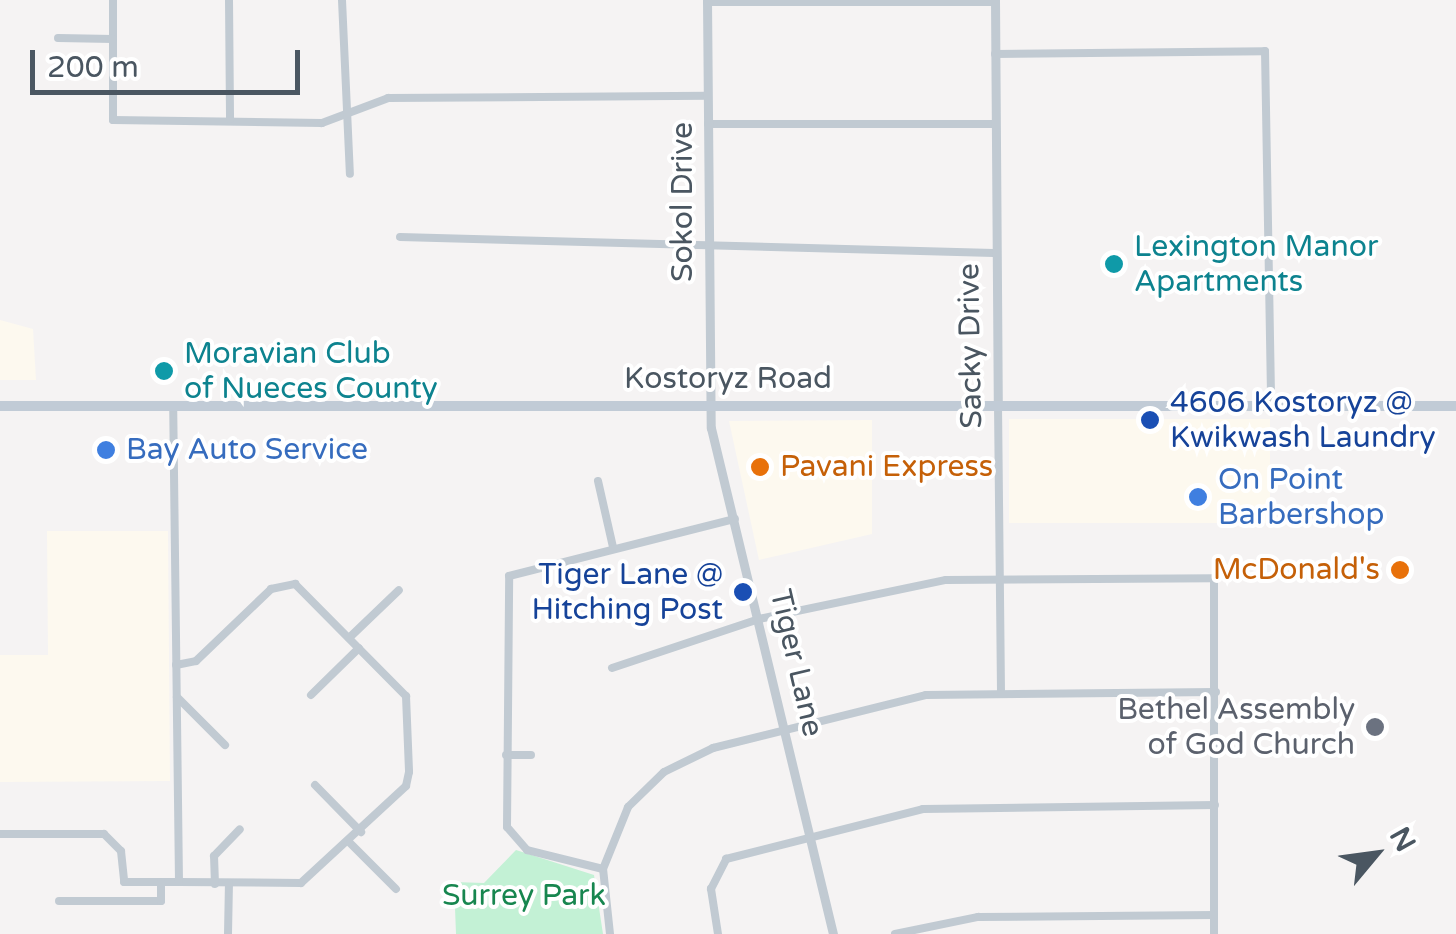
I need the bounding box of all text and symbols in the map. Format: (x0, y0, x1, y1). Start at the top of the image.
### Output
scale bar (35, 30, 305, 92)
text: 200 m (47, 49, 139, 86)
street label: Sokol Drive (665, 122, 701, 282)
place label: Lexington Manor Apartments (1134, 229, 1378, 300)
marker: Lexington Manor Apartments (1103, 253, 1125, 275)
street label: Sacky Drive (952, 263, 990, 429)
place label: Moravian Club of Nueces County (184, 336, 438, 406)
marker: Moravian Club of Nueces County (153, 360, 175, 382)
street label: Kostoryz Road (624, 361, 832, 397)
place label: 4606 Kostoryz @ Kwikwash Laundry (1170, 385, 1436, 456)
marker: 4606 Kostoryz @ Kwikwash Laundry (1139, 409, 1161, 431)
place label: Bay Auto Service (126, 432, 368, 468)
marker: Bay Auto Service (95, 439, 117, 461)
place label: Pavani Express (780, 449, 993, 485)
marker: Pavani Express (749, 456, 771, 478)
place label: On Point Barbershop (1218, 462, 1384, 532)
marker: On Point Barbershop (1187, 486, 1209, 508)
place label: McDonald's (1213, 552, 1380, 588)
place label: Tiger Lane @ Hitching Post (531, 557, 723, 628)
marker: McDonald's (1389, 559, 1411, 581)
marker: Tiger Lane @ Hitching Post (732, 581, 754, 603)
street label: Tiger Lane (762, 586, 830, 740)
place label: Bethel Assembly of God Church (1117, 692, 1355, 762)
marker: Bethel Assembly of God Church (1364, 716, 1386, 738)
north arrow (1326, 804, 1426, 904)
text: N (1382, 821, 1423, 858)
park label: Surrey Park (442, 878, 606, 914)

